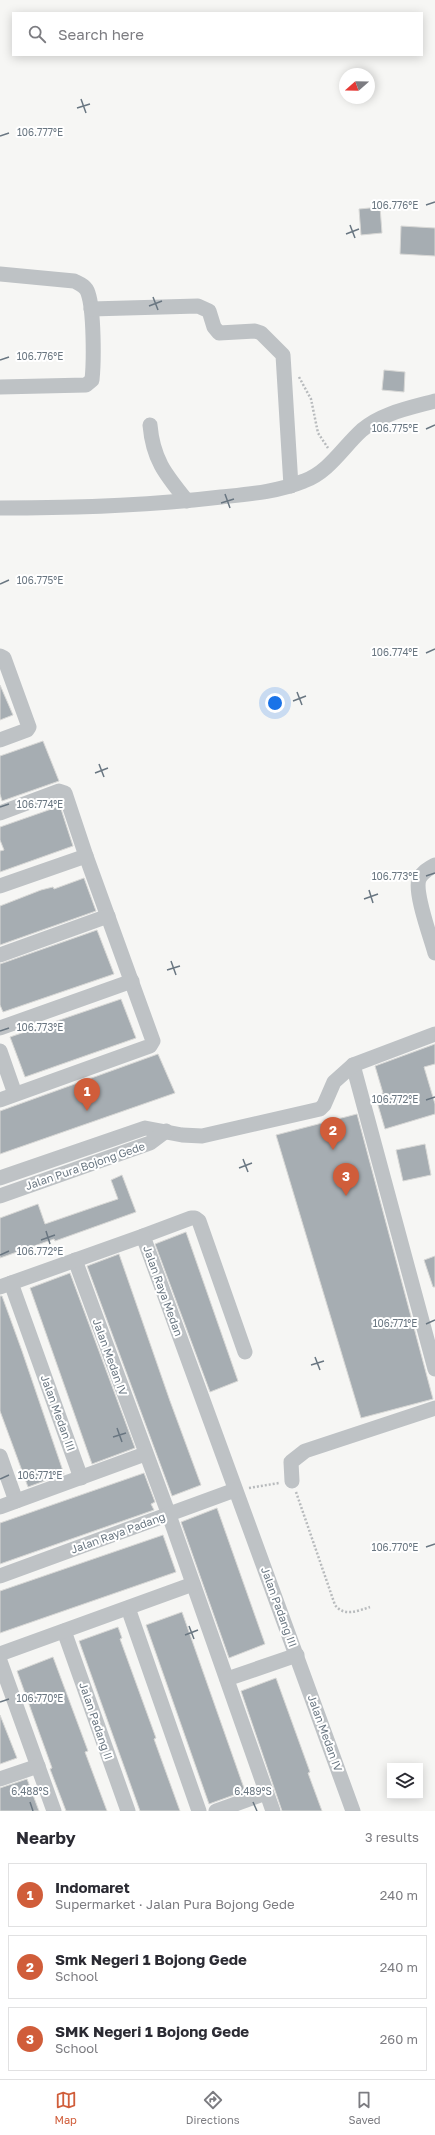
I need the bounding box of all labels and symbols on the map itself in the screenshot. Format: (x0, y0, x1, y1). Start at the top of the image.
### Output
north arrow (339, 68, 375, 104)
text: 106.777°E (17, 126, 63, 138)
text: 106.776°E (372, 199, 418, 211)
text: 106.776°E (17, 350, 63, 362)
text: 106.775°E (372, 422, 418, 434)
text: 106.775°E (17, 574, 63, 586)
text: 106.774°E (372, 646, 418, 658)
your location (265, 693, 285, 713)
text: 106.774°E (17, 798, 63, 810)
text: 106.773°E (372, 870, 418, 882)
text: 106.773°E (17, 1021, 63, 1033)
pin: 1 (74, 1078, 100, 1111)
text: 106.772°E (372, 1093, 418, 1105)
pin: 2 (320, 1117, 346, 1150)
street label: Jalan Pura Bojong Gede (23, 1139, 146, 1192)
pin: 3 (333, 1163, 359, 1196)
street label: Jalan Raya Medan (141, 1244, 186, 1338)
text: 106.772°E (17, 1245, 63, 1257)
street label: Jalan Medan IV (91, 1317, 131, 1398)
text: 106.771°E (373, 1317, 417, 1329)
street label: Jalan Medan III (39, 1373, 78, 1453)
text: 106.771°E (18, 1469, 62, 1481)
street label: Jalan Raya Padang (69, 1509, 167, 1556)
text: 106.770°E (372, 1541, 418, 1553)
street label: Jalan Padang III (259, 1565, 300, 1649)
street label: Jalan Padang II (77, 1680, 116, 1761)
text: 106.770°E (17, 1692, 63, 1704)
street label: Jalan Medan IV (306, 1693, 346, 1774)
text: 6.488°S (11, 1785, 49, 1797)
text: 6.489°S (234, 1785, 272, 1797)

